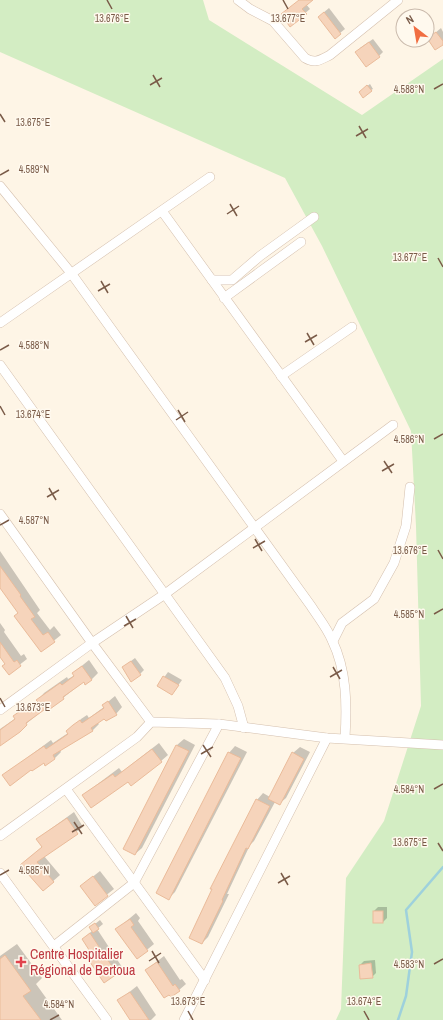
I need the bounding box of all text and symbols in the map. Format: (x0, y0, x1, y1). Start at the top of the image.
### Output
north arrow (395, 8, 435, 48)
text: 13.676°E (95, 12, 129, 25)
text: 13.677°E (271, 12, 305, 25)
text: N (403, 12, 416, 27)
text: 4.588°N (394, 83, 424, 96)
text: 13.675°E (16, 116, 50, 129)
text: 4.589°N (19, 163, 49, 176)
text: 13.677°E (393, 251, 427, 264)
text: 4.588°N (19, 339, 49, 352)
text: 13.674°E (16, 408, 50, 421)
text: 4.586°N (394, 433, 424, 446)
text: 4.587°N (19, 514, 49, 527)
text: 13.676°E (393, 544, 427, 557)
text: 4.585°N (394, 608, 424, 621)
text: 13.673°E (16, 701, 50, 714)
text: 4.584°N (394, 783, 424, 796)
text: 13.675°E (393, 836, 427, 849)
text: 4.585°N (19, 864, 49, 877)
place label: Centre Hospitalier Régional de Bertoua (30, 945, 136, 979)
marker: Centre Hospitalier Régional de Bertoua (15, 956, 27, 968)
text: 4.583°N (394, 958, 424, 971)
text: 13.673°E (171, 995, 205, 1008)
text: 13.674°E (347, 995, 381, 1008)
text: 4.584°N (44, 998, 74, 1011)

